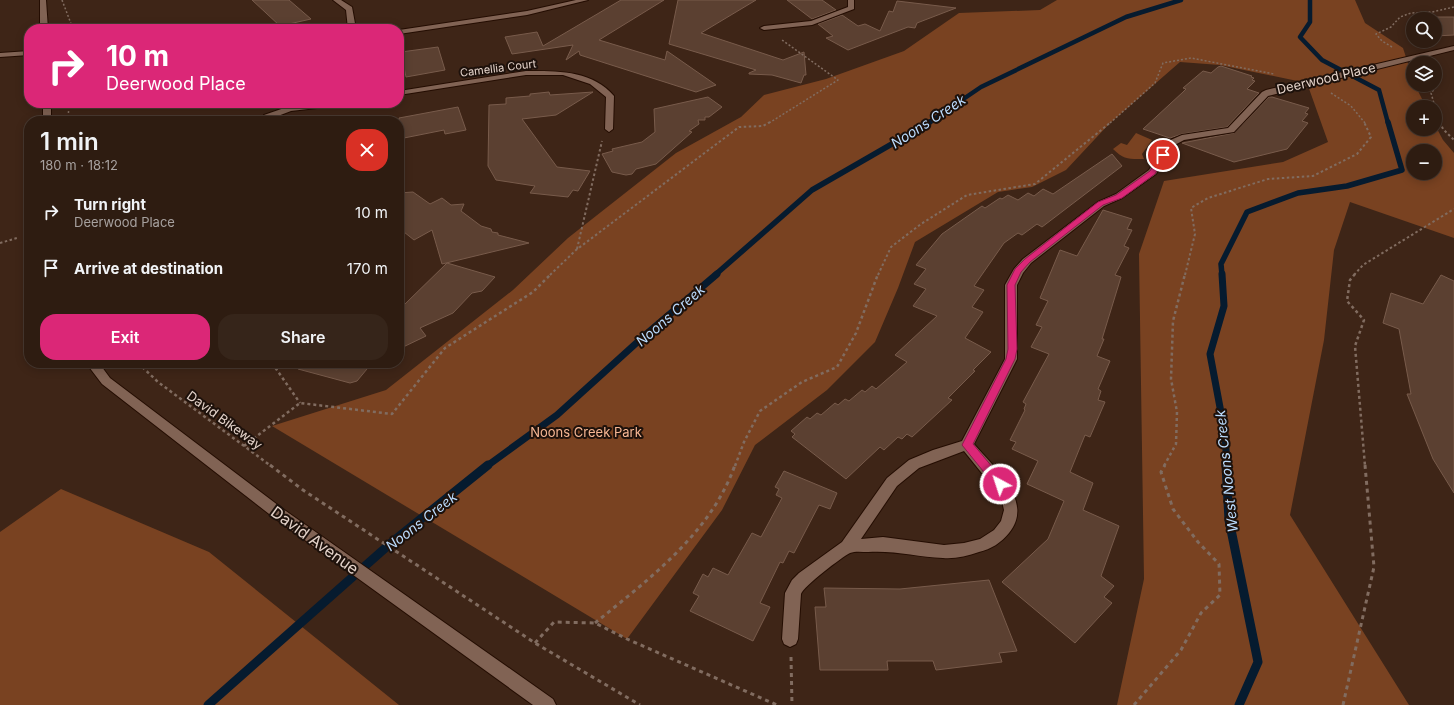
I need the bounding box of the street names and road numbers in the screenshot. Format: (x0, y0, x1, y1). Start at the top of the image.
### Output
street label: Camellia Court (459, 56, 537, 80)
street label: Deerwood Place (1275, 59, 1377, 97)
street label: David Bikeway (184, 387, 266, 453)
street label: David Avenue (267, 501, 363, 579)

